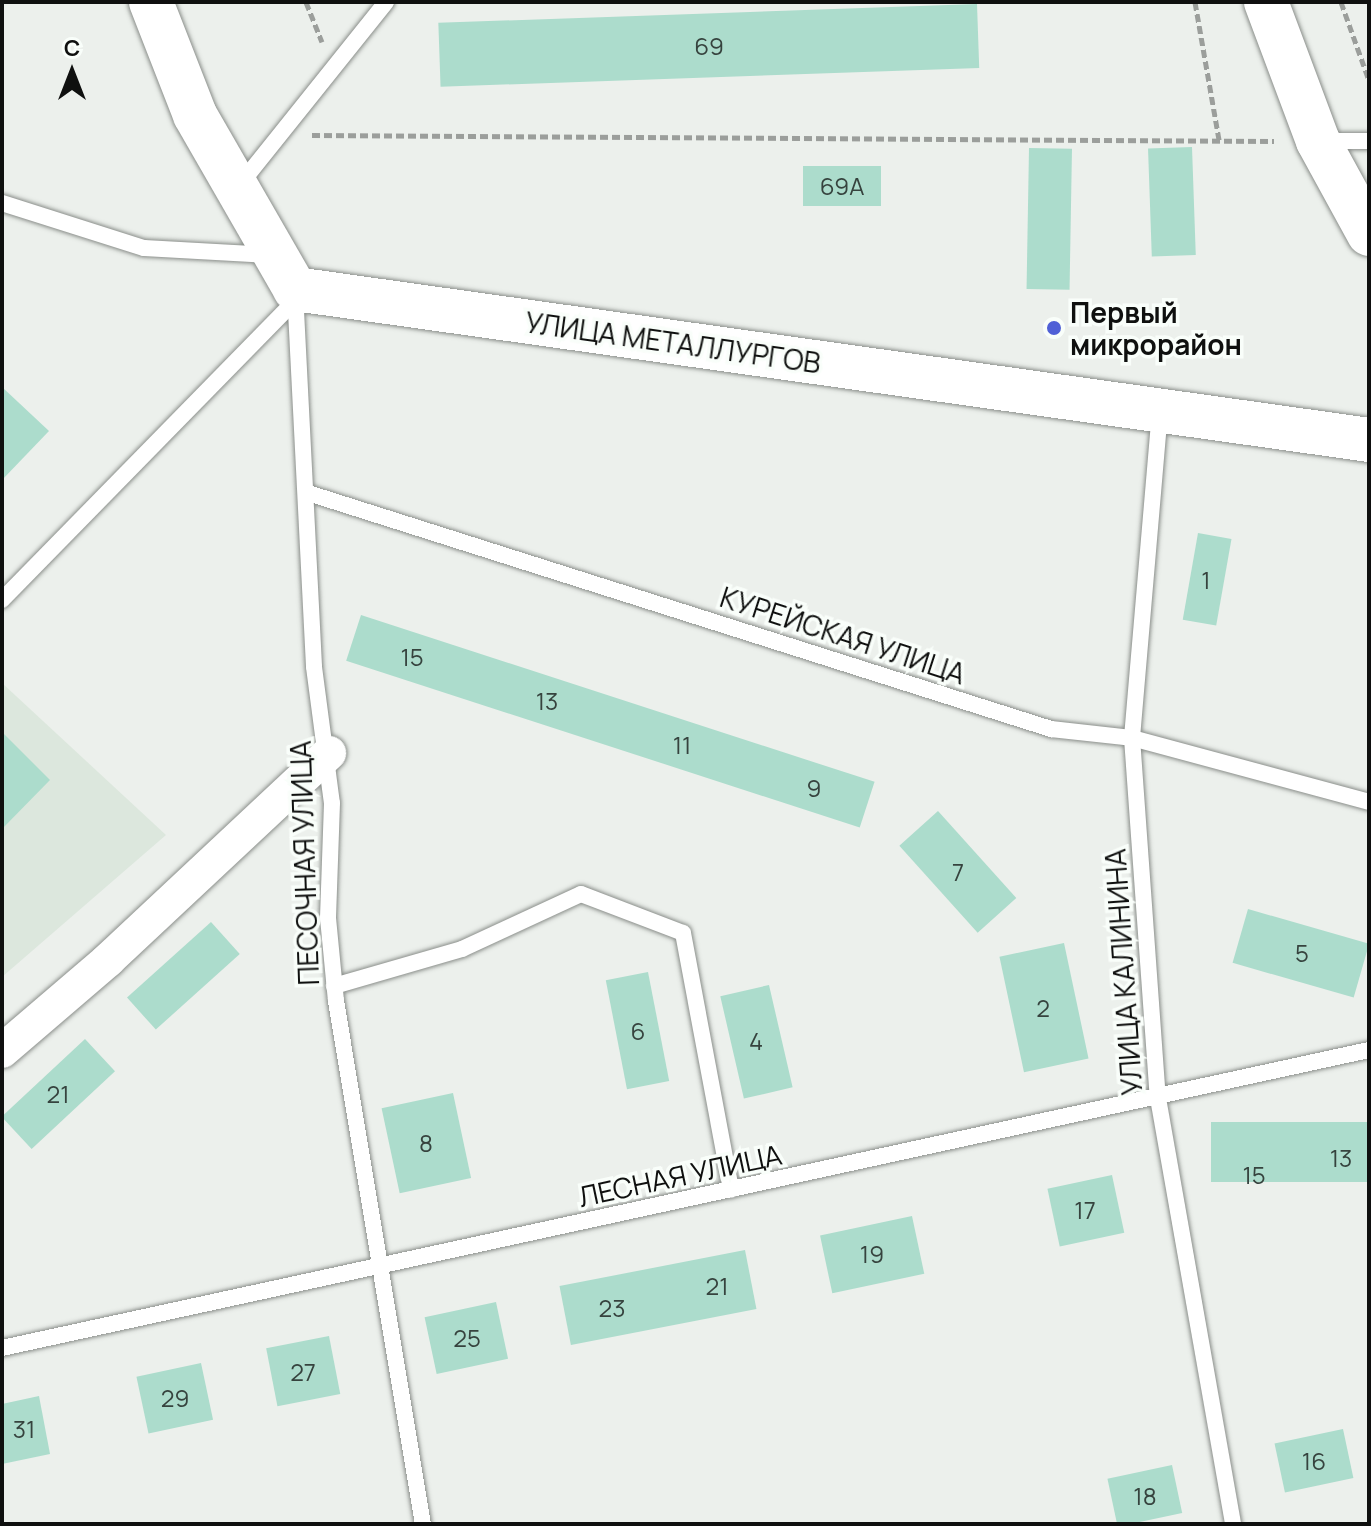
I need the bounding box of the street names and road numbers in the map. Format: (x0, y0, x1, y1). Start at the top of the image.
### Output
street label: УЛИЦА МЕТАЛЛУРГОВ (523, 305, 823, 379)
street label: КУРЕЙСКАЯ УЛИЦА (716, 580, 970, 690)
street label: ПЕСОЧНАЯ УЛИЦА (283, 740, 325, 986)
street label: УЛИЦА КАЛИНИНА (1098, 848, 1148, 1096)
street label: ЛЕСНАЯ УЛИЦА (575, 1137, 785, 1213)

